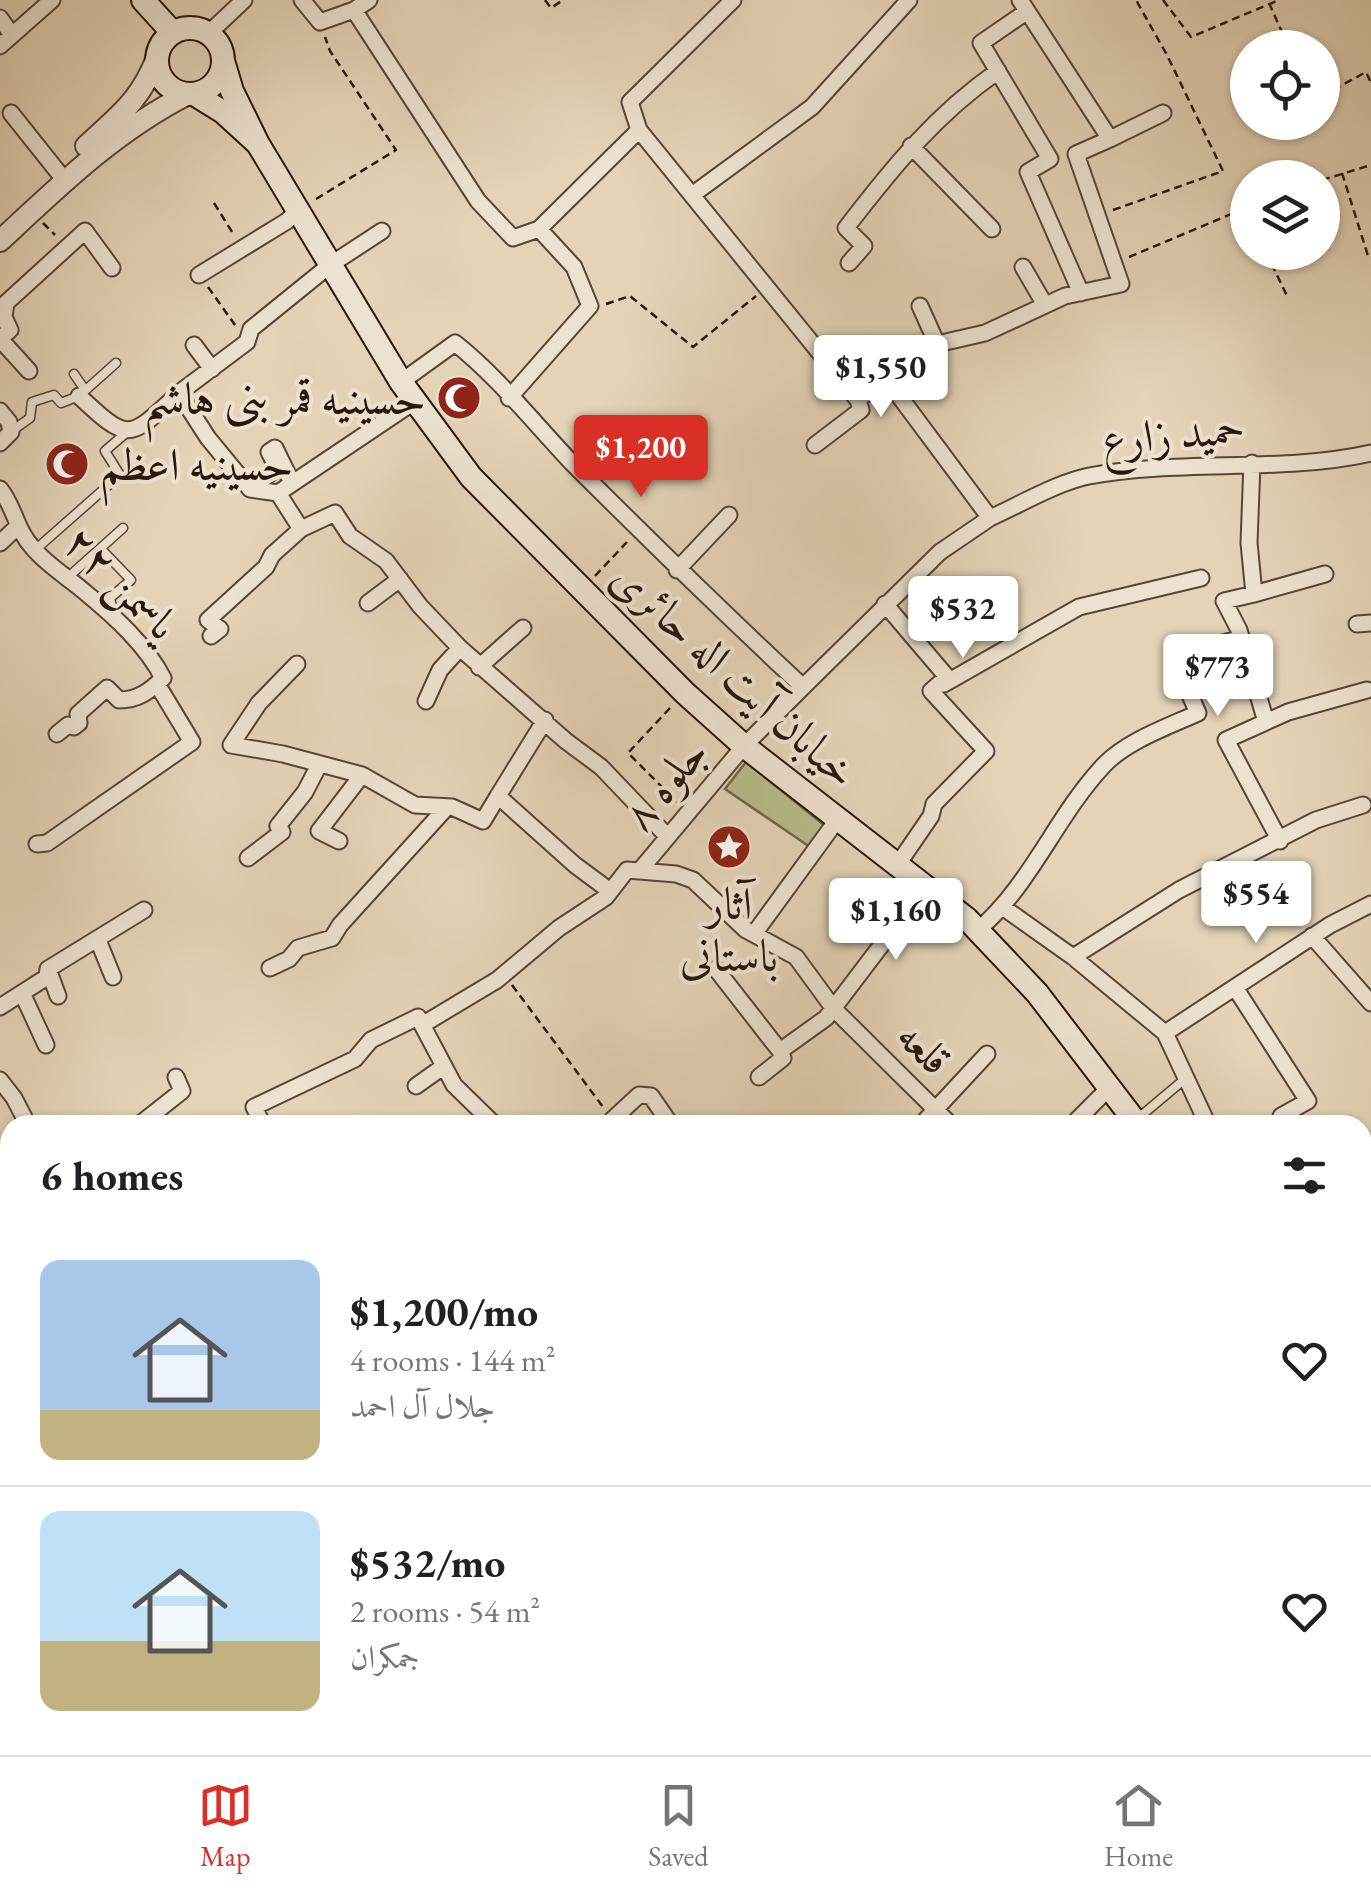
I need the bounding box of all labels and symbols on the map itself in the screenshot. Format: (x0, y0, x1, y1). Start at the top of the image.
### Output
pin: $1,550 (800, 335, 962, 420)
place label: حسینیه قمر بنی هاشم (144, 369, 426, 443)
mosque icon: حسینیه قمر بنی هاشم (436, 375, 482, 421)
street label: حمید زارع (1099, 398, 1248, 477)
pin: $1,200 (560, 415, 722, 500)
place label: حسینیه اعظم (100, 435, 294, 507)
mosque icon: حسینیه اعظم (44, 441, 90, 487)
street label: یاسمن ۲۲ (51, 512, 194, 655)
street label: خیابان آیت اله حائری (599, 548, 871, 800)
pin: $532 (904, 576, 1022, 661)
pin: $773 (1159, 634, 1277, 719)
street label: جلوه ۸ (608, 724, 720, 842)
place icon: آثار باستانی (706, 824, 752, 870)
pin: $554 (1197, 861, 1315, 946)
place label: آثار باستانی (680, 874, 778, 984)
pin: $1,160 (815, 878, 977, 963)
street label: قلعه (885, 1007, 965, 1087)

